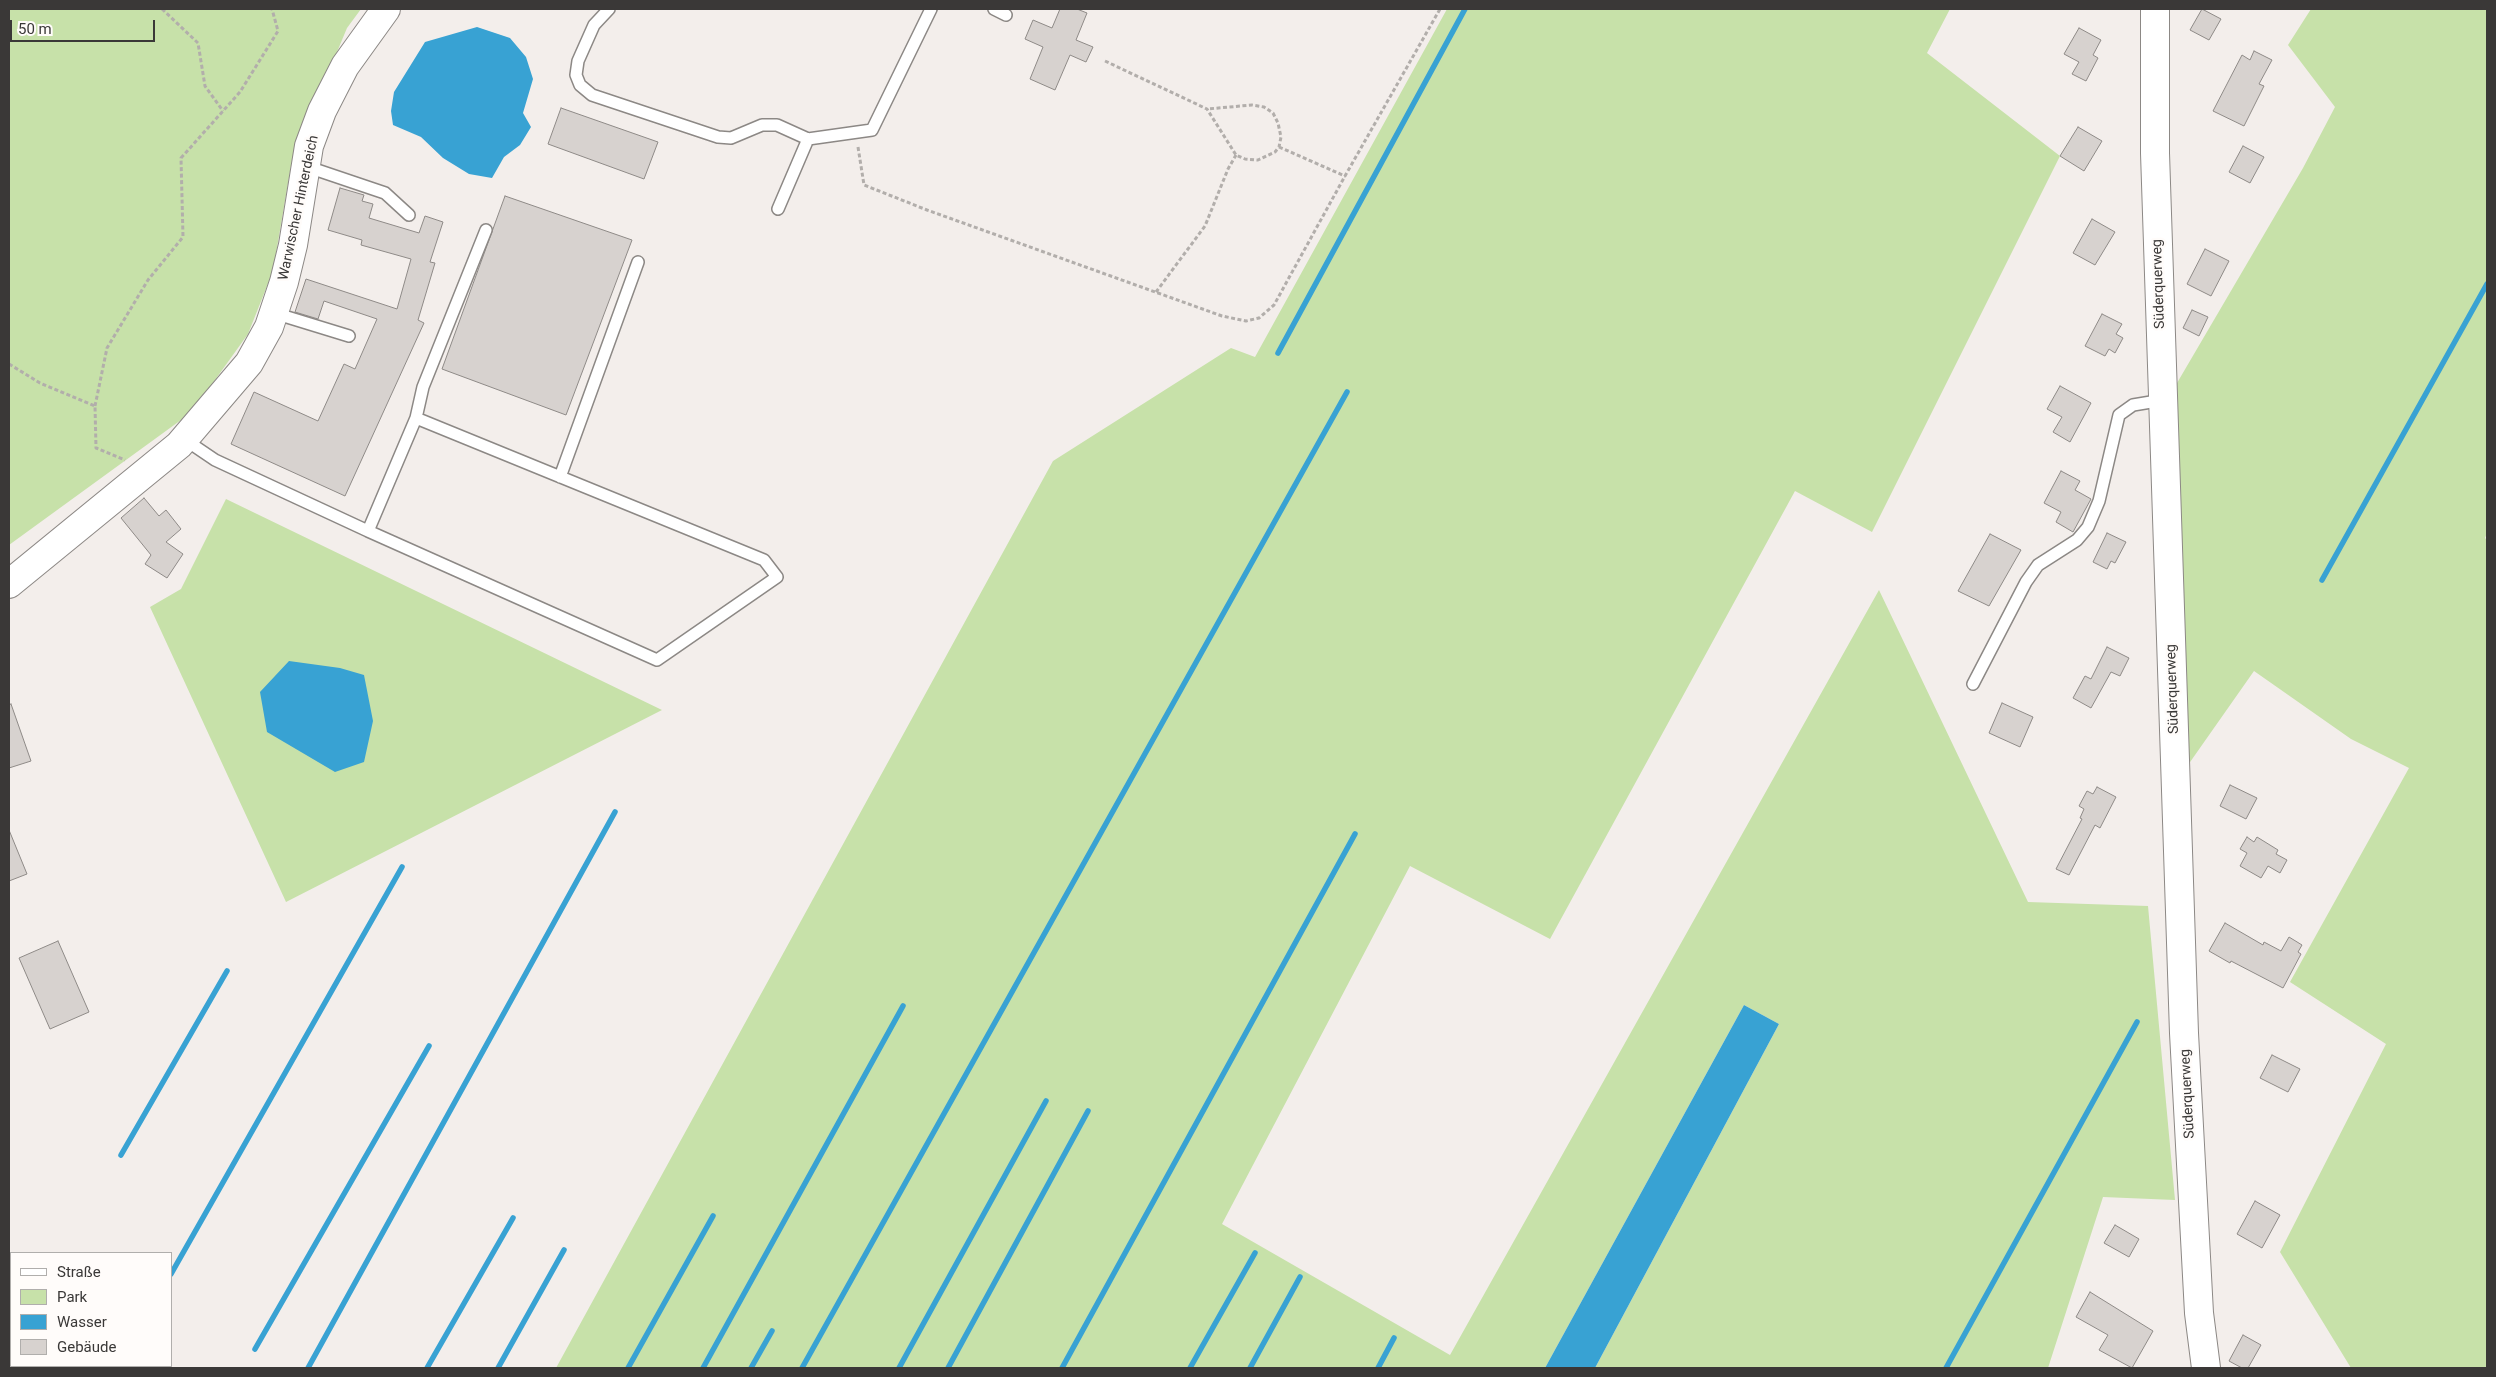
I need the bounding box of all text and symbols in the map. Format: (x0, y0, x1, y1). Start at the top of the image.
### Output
scale bar (12, 10, 158, 42)
text: 50 m (18, 20, 52, 38)
street label: Warwischer Hinterdeich (275, 134, 323, 282)
street label: Süderquerweg (2149, 239, 2169, 329)
street label: Süderquerweg (2163, 644, 2183, 734)
street label: Süderquerweg (2177, 1049, 2199, 1139)
legend (10, 1252, 172, 1367)
text: Straße (57, 1263, 101, 1281)
text: Park (57, 1288, 87, 1306)
text: Wasser (57, 1313, 107, 1331)
text: Gebäude (57, 1338, 116, 1356)

